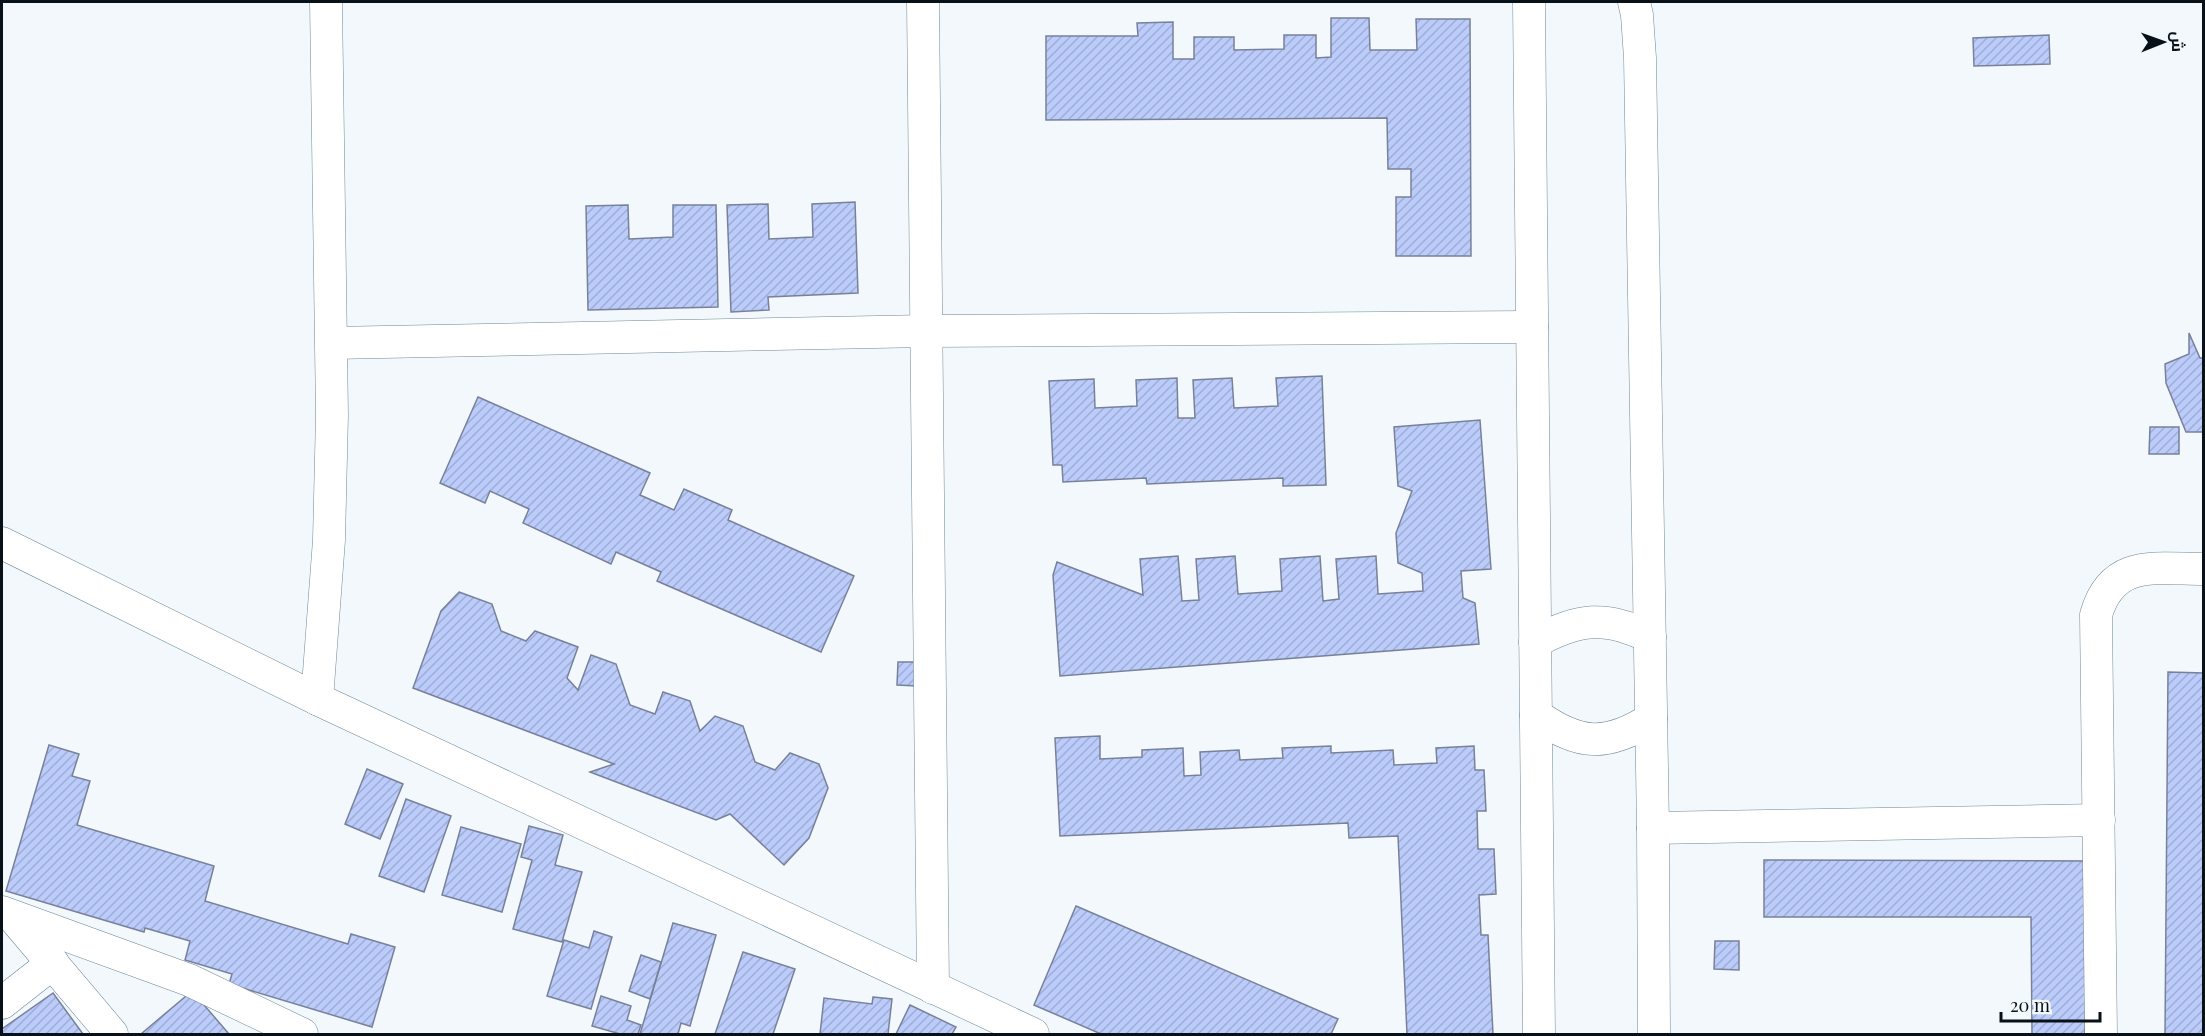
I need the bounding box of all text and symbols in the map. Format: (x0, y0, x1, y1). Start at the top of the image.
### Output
north arrow (2133, 12, 2193, 72)
text: ش (2168, 31, 2189, 52)
scale bar (2001, 985, 2100, 1023)
text: 20 m (2010, 993, 2050, 1017)

